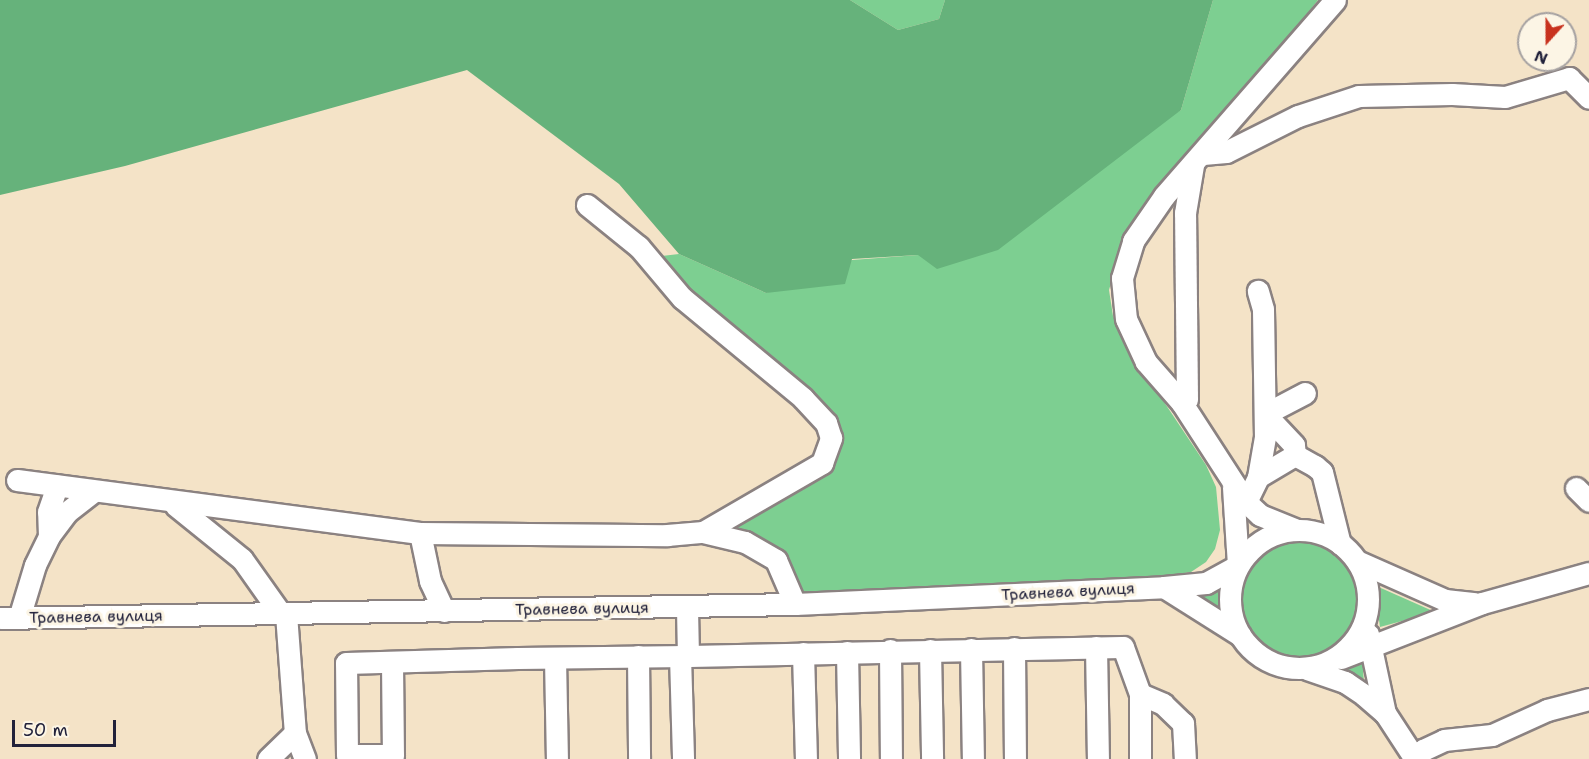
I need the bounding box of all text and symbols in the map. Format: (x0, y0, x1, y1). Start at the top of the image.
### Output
north arrow (1517, 12, 1577, 72)
text: N (1531, 45, 1551, 69)
street label: Травнева вулиця (1001, 579, 1135, 605)
street label: Травнева вулиця (515, 598, 649, 620)
street label: Травнева вулиця (29, 606, 163, 628)
scale bar (15, 708, 118, 746)
text: 50 m (23, 718, 68, 742)

